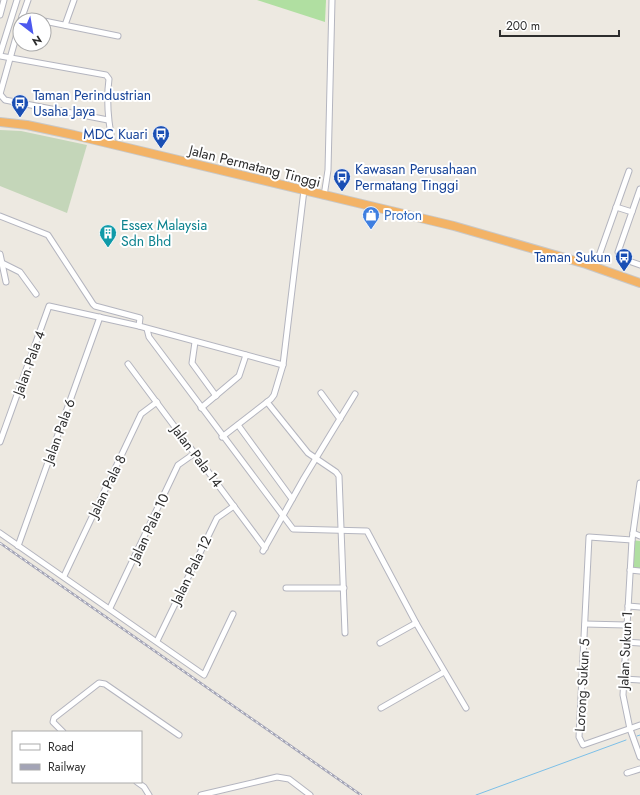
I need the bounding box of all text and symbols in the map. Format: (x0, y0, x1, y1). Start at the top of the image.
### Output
north arrow (12, 12, 52, 52)
scale bar (500, 12, 619, 38)
text: 200 m (506, 17, 540, 35)
text: N (29, 31, 45, 50)
place label: Taman Perindustrian Usaha Jaya (33, 85, 151, 121)
bus stop icon: Taman Perindustrian Usaha Jaya (10, 93, 30, 118)
place label: MDC Kuari (83, 124, 148, 144)
bus stop icon: MDC Kuari (151, 124, 171, 149)
street label: Jalan Permatang Tinggi (185, 139, 323, 192)
place label: Kawasan Perusahaan Permatang Tinggi (355, 159, 477, 195)
bus stop icon: Kawasan Perusahaan Permatang Tinggi (332, 167, 352, 192)
shop icon: Proton (361, 205, 381, 230)
place label: Proton (384, 205, 422, 225)
place label: Essex Malaysia Sdn Bhd (121, 215, 207, 251)
building icon: Essex Malaysia Sdn Bhd (98, 223, 118, 248)
place label: Taman Sukun (534, 247, 611, 267)
bus stop icon: Taman Sukun (614, 247, 634, 272)
street label: Jalan Pala 4 (7, 328, 50, 400)
street label: Jalan Pala 6 (37, 396, 80, 468)
street label: Jalan Pala 14 (165, 419, 227, 492)
street label: Jalan Pala 8 (82, 451, 131, 522)
street label: Jalan Pala 10 (123, 490, 174, 568)
street label: Jalan Pala 12 (165, 532, 216, 609)
street label: Jalan Sukun 1 (613, 611, 637, 691)
street label: Lorong Sukun 5 (570, 638, 594, 732)
legend (12, 731, 142, 783)
text: Road (48, 738, 74, 756)
text: Railway (48, 758, 86, 776)

